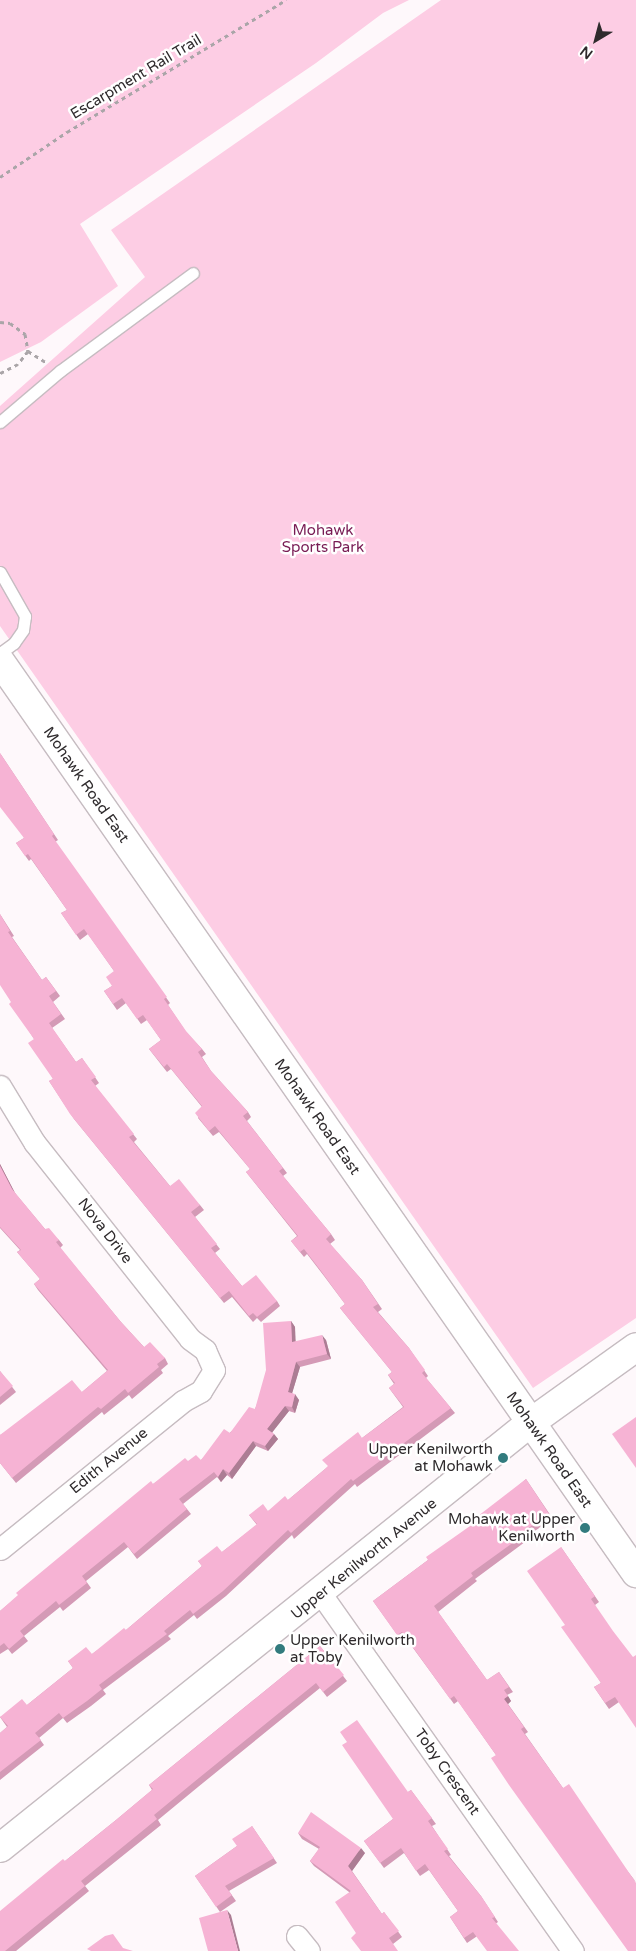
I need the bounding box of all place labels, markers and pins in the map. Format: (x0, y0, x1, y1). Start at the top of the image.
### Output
place label: Upper Kenilworth at Mohawk (368, 1440, 493, 1475)
marker: Upper Kenilworth at Mohawk (497, 1452, 509, 1464)
place label: Mohawk at Upper Kenilworth (448, 1510, 575, 1545)
marker: Mohawk at Upper Kenilworth (579, 1522, 591, 1534)
place label: Upper Kenilworth at Toby (290, 1631, 415, 1666)
marker: Upper Kenilworth at Toby (274, 1643, 286, 1655)

